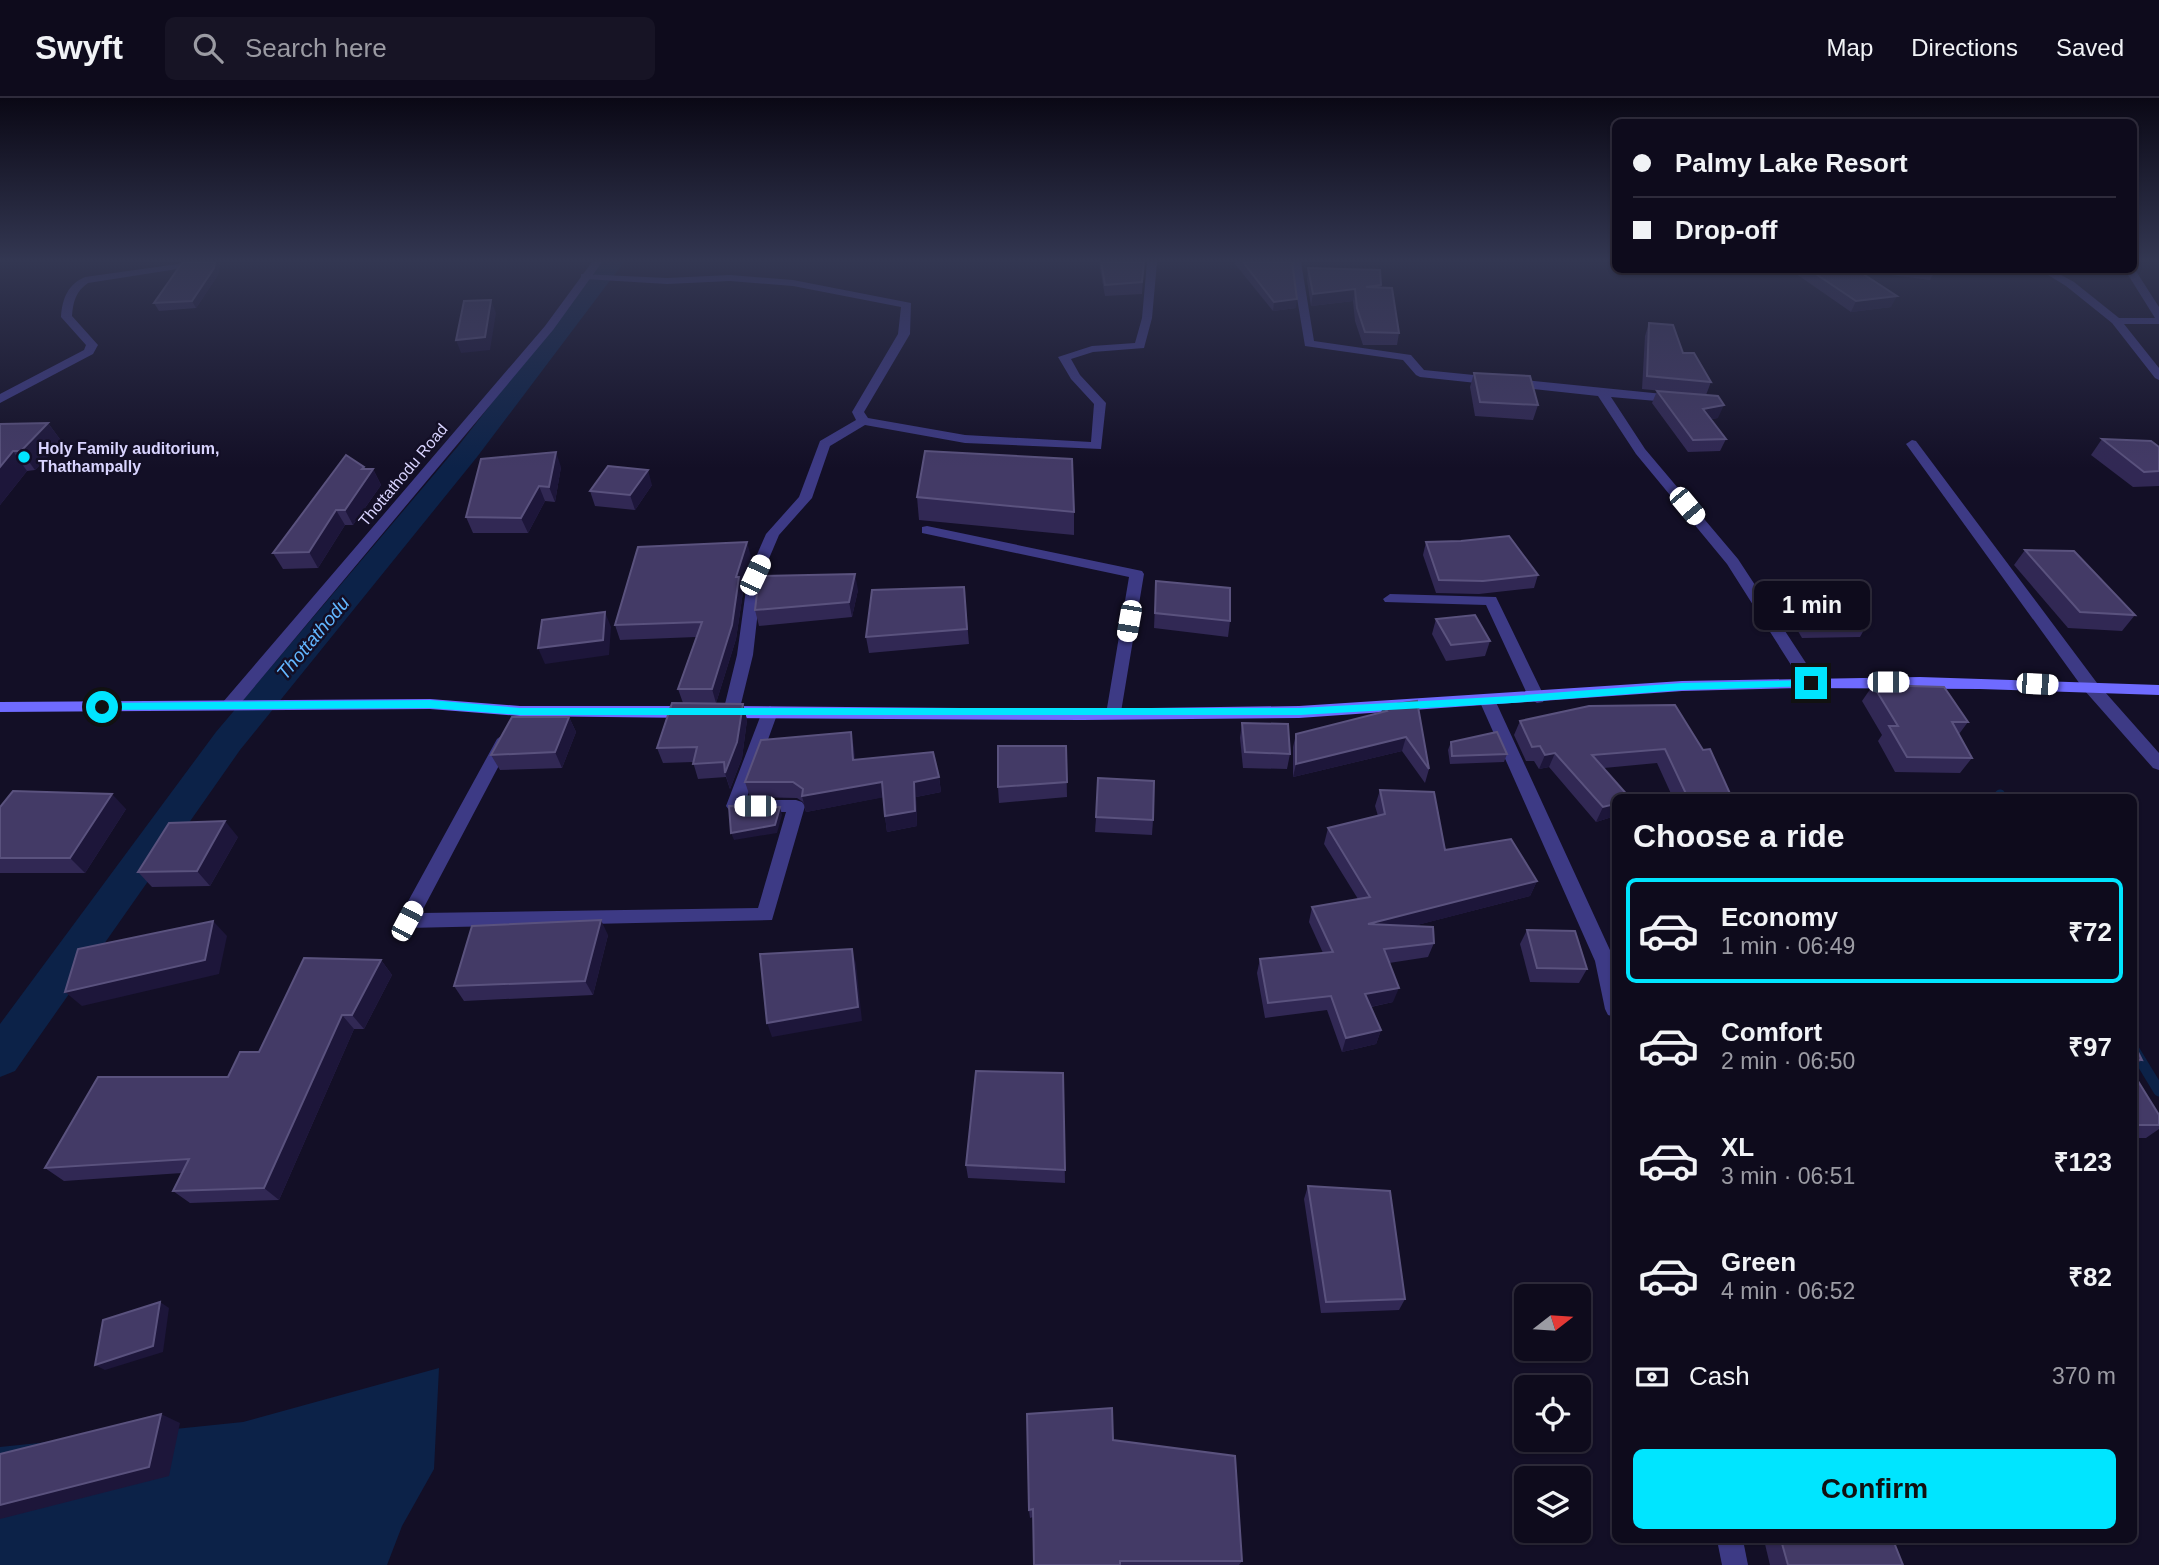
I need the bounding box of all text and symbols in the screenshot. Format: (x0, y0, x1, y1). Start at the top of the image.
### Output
search box (165, 17, 655, 80)
text: Swyft (35, 29, 123, 66)
icon: search (189, 29, 227, 67)
text: Search here (245, 33, 387, 63)
text: Map (1827, 34, 1873, 61)
text: Directions (1911, 34, 2018, 61)
text: Saved (2056, 34, 2124, 61)
text: Palmy Lake Resort (1675, 148, 1908, 178)
text: Drop-off (1675, 215, 1778, 245)
street label: Thottathodu Road (355, 420, 451, 530)
place label: Holy Family auditorium, Thathampally (38, 440, 219, 475)
marker: Holy Family auditorium, Thathampally (16, 449, 32, 465)
car (1666, 483, 1709, 529)
car (737, 552, 774, 598)
callout: 1 min (1753, 582, 1869, 630)
water label: Thottathodu (272, 592, 354, 684)
text: 1 min (1782, 592, 1842, 618)
car (1116, 598, 1143, 644)
route end (1795, 667, 1827, 699)
car (1868, 672, 1910, 693)
car (2016, 672, 2059, 696)
route start (86, 691, 118, 723)
car (735, 796, 777, 817)
text: Choose a ride (1633, 818, 1845, 854)
car (388, 898, 427, 944)
icon: car (1637, 899, 1700, 962)
text: Economy (1721, 902, 1838, 932)
text: ₹72 (2068, 917, 2112, 947)
text: 1 min · 06:49 (1721, 933, 1855, 959)
icon: car (1637, 1014, 1700, 1077)
text: Comfort (1721, 1017, 1822, 1047)
text: ₹97 (2068, 1032, 2112, 1062)
text: 2 min · 06:50 (1721, 1048, 1855, 1074)
icon: car (1637, 1129, 1700, 1192)
text: XL (1721, 1132, 1754, 1162)
text: ₹123 (2054, 1147, 2112, 1177)
text: 3 min · 06:51 (1721, 1163, 1855, 1189)
icon: car (1637, 1244, 1700, 1307)
text: Green (1721, 1247, 1796, 1277)
text: ₹82 (2068, 1262, 2112, 1292)
text: 4 min · 06:52 (1721, 1278, 1855, 1304)
north arrow (1514, 1284, 1591, 1362)
map controls (1514, 1284, 1591, 1543)
icon: cash (1633, 1358, 1671, 1396)
text: Cash (1689, 1361, 1750, 1391)
text: 370 m (2052, 1363, 2116, 1389)
button: locate (1514, 1375, 1591, 1452)
button: Confirm (1633, 1449, 2116, 1529)
button: layers (1514, 1466, 1591, 1543)

